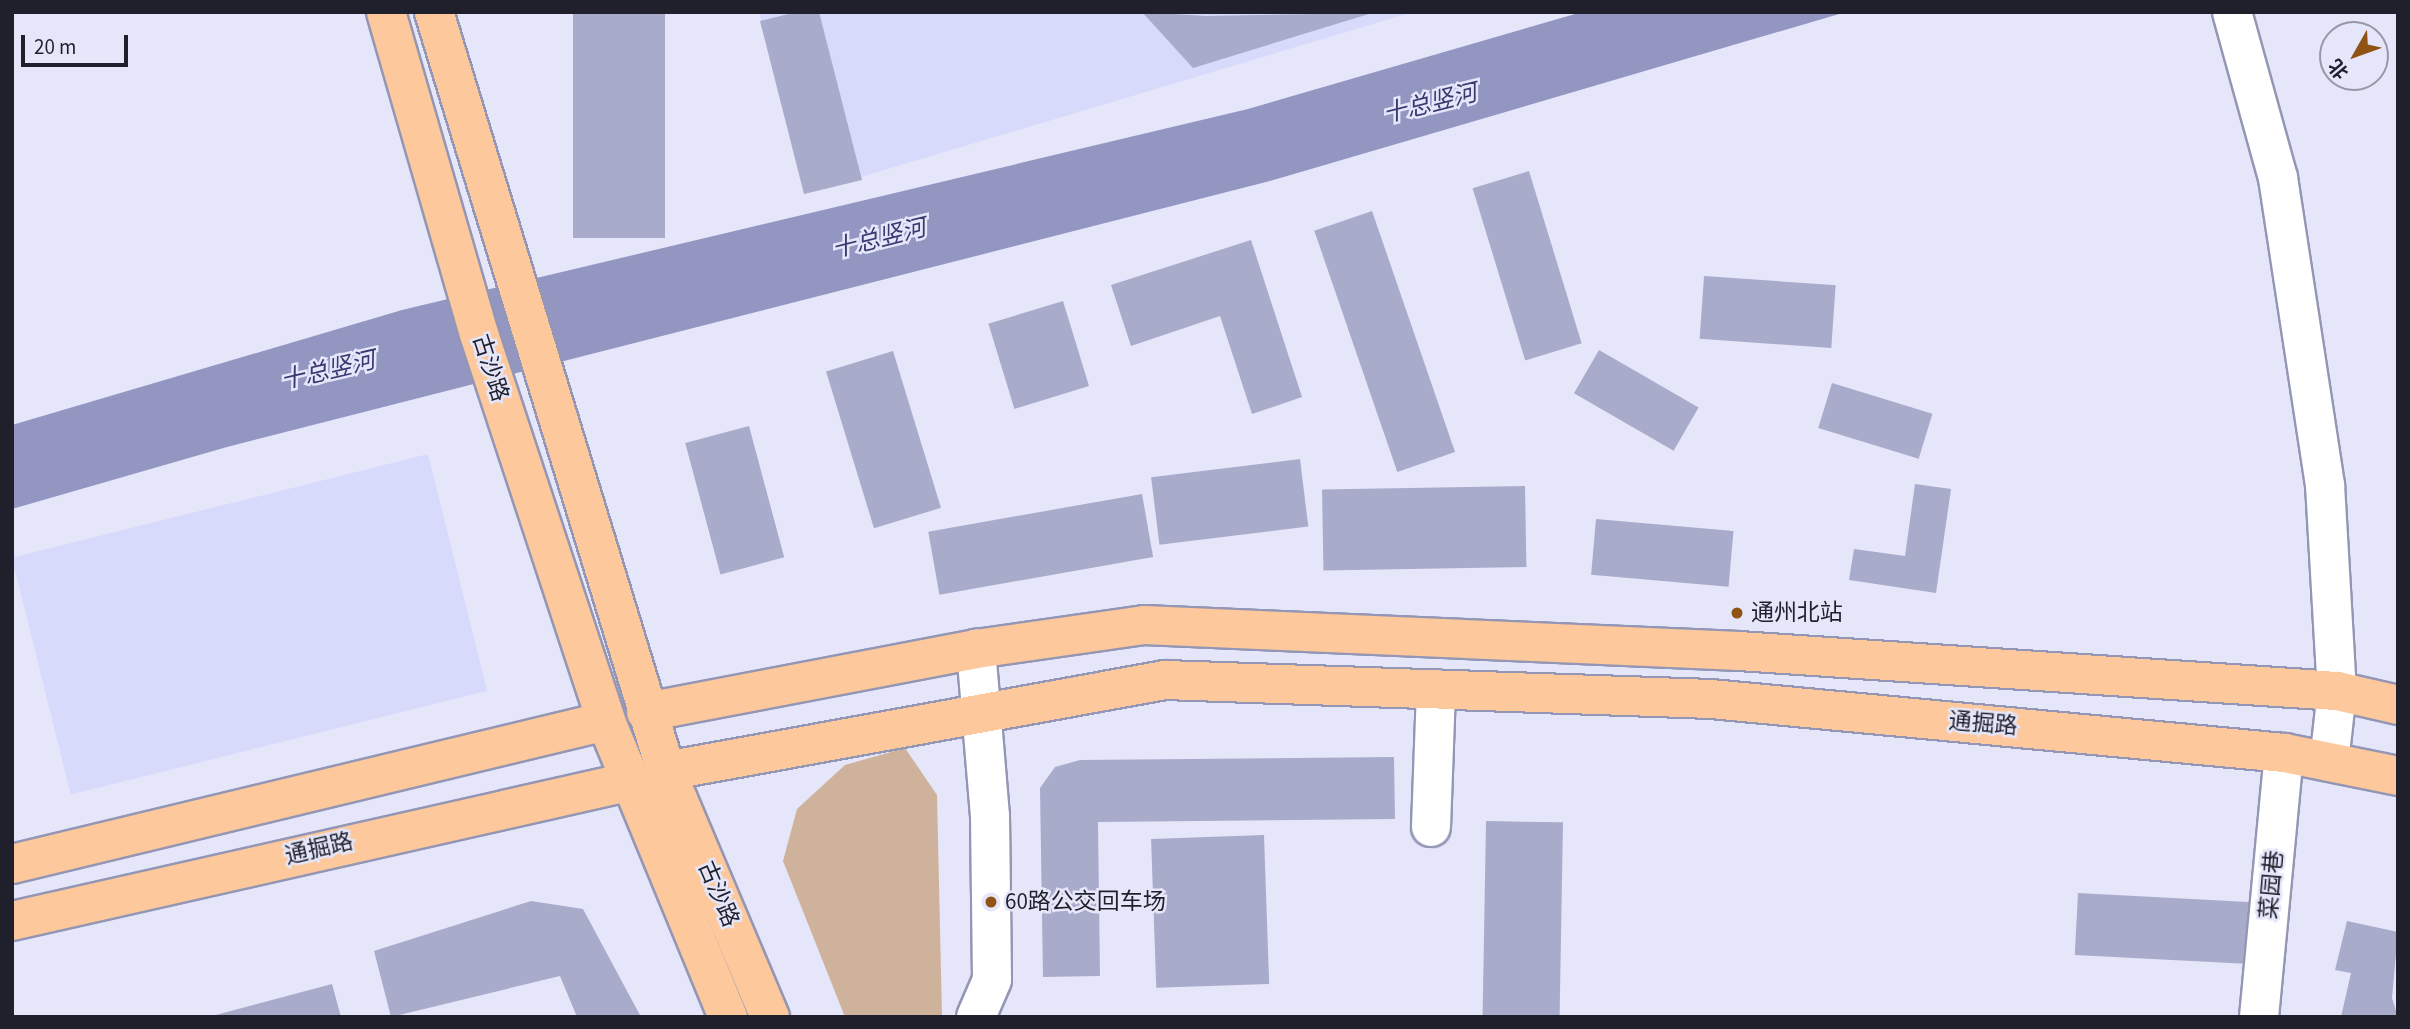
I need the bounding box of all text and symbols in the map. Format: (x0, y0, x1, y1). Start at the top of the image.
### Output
scale bar (24, 21, 131, 65)
north arrow (2319, 21, 2389, 91)
text: 20 m (34, 32, 76, 62)
text: 北 (2323, 53, 2356, 85)
water label: 十总竖河 (1380, 78, 1480, 130)
water label: 十总竖河 (829, 213, 929, 265)
street label: 古沙路 (466, 331, 514, 405)
water label: 十总竖河 (278, 346, 378, 396)
place label: 通州北站 (1751, 599, 1843, 627)
marker: 通州北站 (1729, 605, 1745, 621)
street label: 通掘路 (1947, 707, 2019, 741)
street label: 通掘路 (282, 828, 356, 870)
street label: 菜园巷 (2255, 849, 2289, 921)
street label: 古沙路 (692, 857, 744, 931)
place label: 60路公交回车场 (1005, 888, 1166, 916)
marker: 60路公交回车场 (983, 894, 999, 910)

